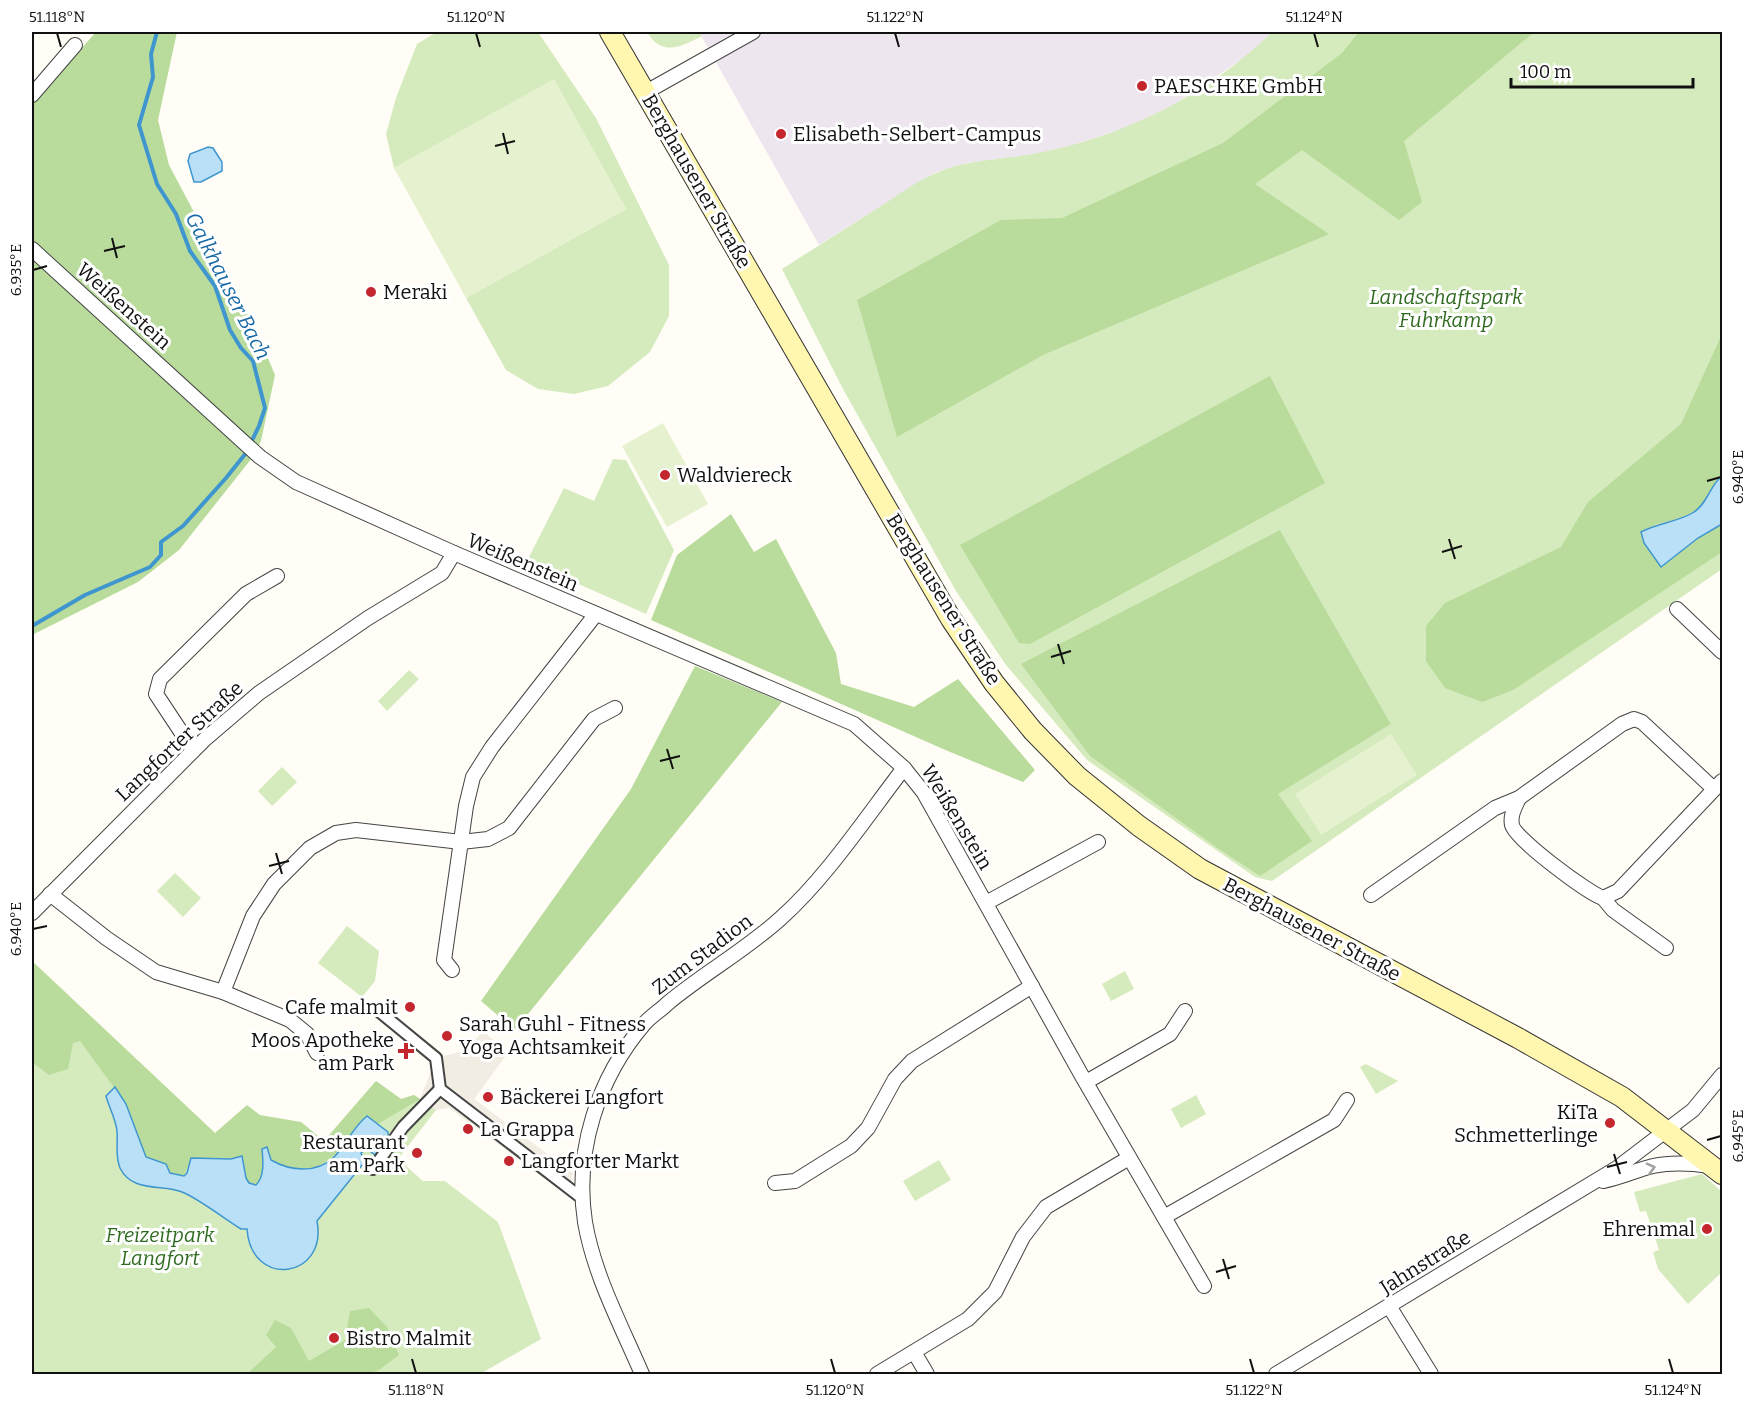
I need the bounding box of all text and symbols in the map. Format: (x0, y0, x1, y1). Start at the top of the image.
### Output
text: 51.118°N (29, 8, 85, 26)
text: 51.120°N (447, 8, 506, 26)
text: 51.122°N (866, 8, 924, 26)
text: 51.124°N (1285, 8, 1343, 26)
scale bar (1511, 51, 1692, 89)
text: 100 m (1520, 61, 1571, 83)
place label: PAESCHKE GmbH (1154, 74, 1323, 98)
marker: PAESCHKE GmbH (1135, 79, 1149, 93)
street label: Berghausener Straße (637, 89, 757, 273)
place label: Elisabeth-Selbert-Campus (793, 122, 1041, 146)
marker: Elisabeth-Selbert-Campus (774, 127, 788, 141)
water label: Galkhauser Bach (180, 208, 276, 364)
text: 6.935°E (7, 244, 25, 296)
street label: Weißenstein (72, 257, 176, 355)
place label: Meraki (383, 280, 448, 304)
marker: Meraki (364, 285, 378, 299)
park label: Landschaftspark Fuhrkamp (1369, 285, 1523, 332)
text: 6.940°E (1729, 450, 1747, 504)
place label: Waldviereck (677, 463, 792, 487)
marker: Waldviereck (658, 468, 672, 482)
street label: Berghausener Straße (881, 509, 1007, 689)
street label: Weißenstein (464, 528, 583, 596)
street label: Langforter Straße (110, 676, 248, 806)
street label: Weißenstein (916, 760, 998, 874)
street label: Berghausener Straße (1219, 872, 1405, 986)
text: 6.940°E (7, 902, 25, 956)
street label: Zum Stadion (647, 908, 757, 999)
place label: Cafe malmit (285, 995, 398, 1019)
marker: Cafe malmit (403, 1000, 417, 1014)
place label: Sarah Guhl - Fitness Yoga Achtsamkeit (459, 1012, 646, 1059)
place label: Moos Apotheke am Park (251, 1028, 395, 1075)
marker: Sarah Guhl - Fitness Yoga Achtsamkeit (440, 1029, 454, 1043)
marker: Moos Apotheke am Park (399, 1044, 413, 1058)
place label: Bäckerei Langfort (500, 1085, 664, 1109)
marker: Bäckerei Langfort (481, 1090, 495, 1104)
place label: KiTa Schmetterlinge (1454, 1100, 1598, 1147)
text: 6.945°E (1729, 1110, 1747, 1162)
marker: KiTa Schmetterlinge (1603, 1116, 1617, 1130)
place label: La Grappa (480, 1117, 574, 1141)
marker: La Grappa (461, 1122, 475, 1136)
place label: Restaurant am Park (302, 1130, 406, 1177)
marker: Restaurant am Park (410, 1146, 424, 1160)
place label: Langforter Markt (521, 1149, 679, 1173)
marker: Langforter Markt (502, 1154, 516, 1168)
one-way arrow (1646, 1162, 1656, 1175)
place label: Ehrenmal (1602, 1217, 1695, 1241)
marker: Ehrenmal (1700, 1222, 1714, 1236)
park label: Freizeitpark Langfort (106, 1223, 215, 1271)
street label: Jahnstraße (1375, 1225, 1475, 1300)
place label: Bistro Malmit (346, 1326, 472, 1350)
marker: Bistro Malmit (327, 1331, 341, 1345)
text: 51.118°N (388, 1381, 444, 1399)
text: 51.120°N (806, 1381, 865, 1399)
text: 51.122°N (1225, 1381, 1283, 1399)
text: 51.124°N (1644, 1381, 1702, 1399)

